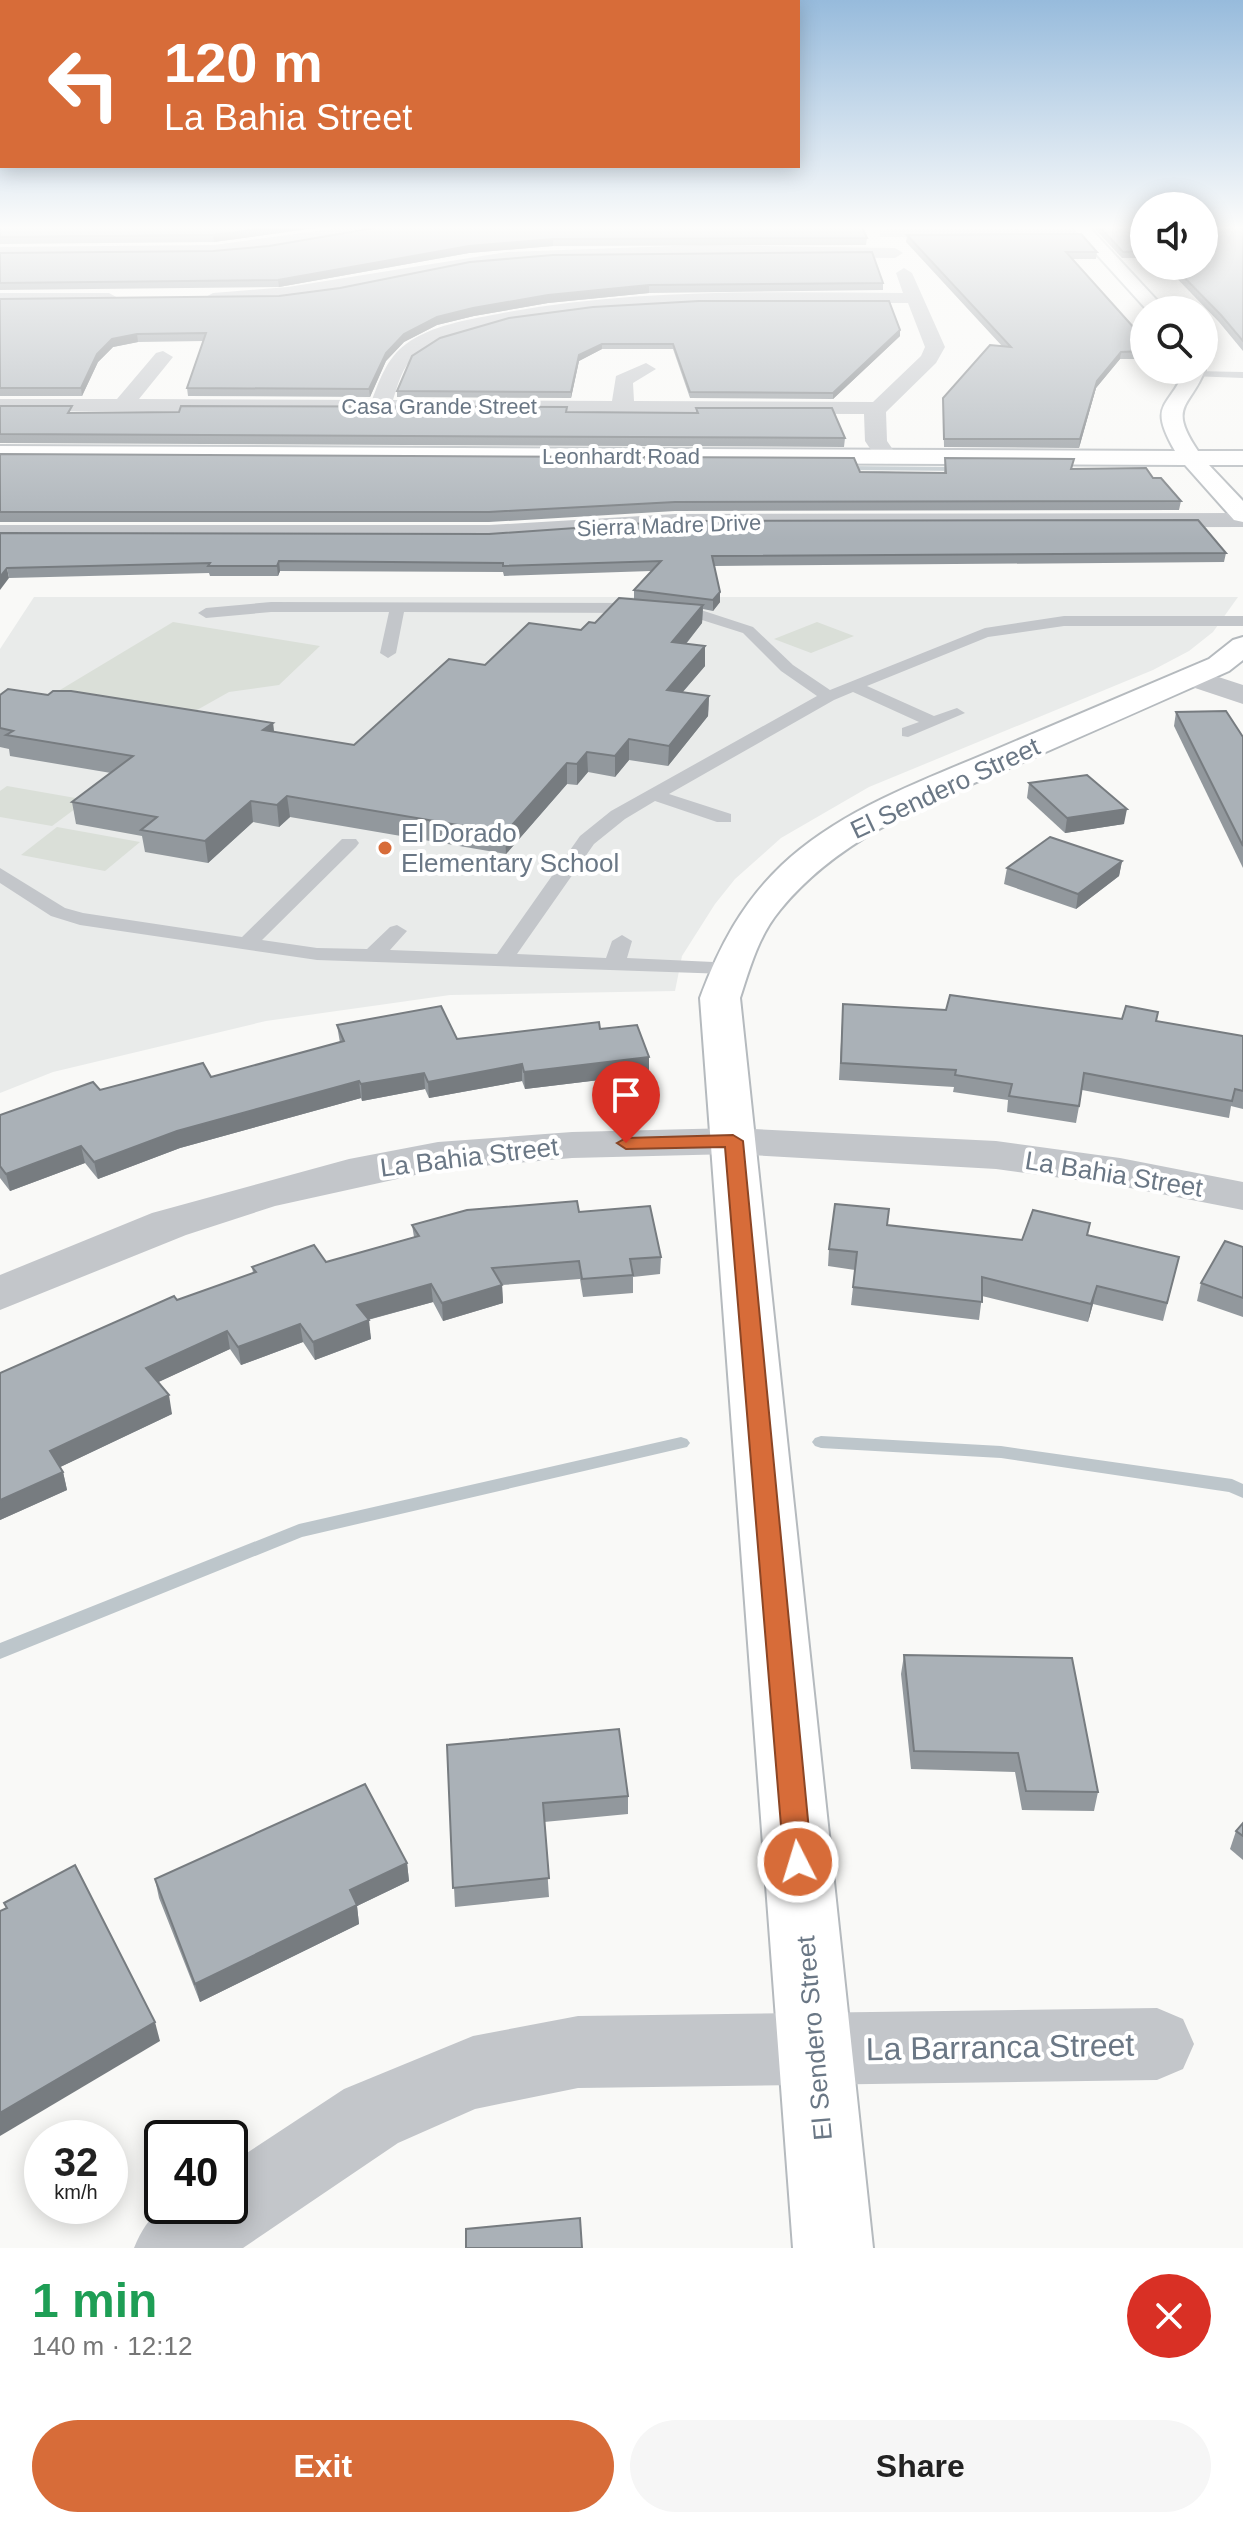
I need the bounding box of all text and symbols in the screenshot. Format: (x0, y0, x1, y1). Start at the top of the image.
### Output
text: 120 m (164, 31, 323, 94)
icon: left (32, 32, 136, 136)
text: La Bahia Street (164, 97, 412, 138)
map controls (1130, 192, 1218, 384)
button: sound (1130, 192, 1218, 280)
button: search (1130, 296, 1218, 384)
street label: Casa Grande Street (341, 394, 537, 419)
street label: Leonhardt Road (542, 444, 700, 469)
street label: Sierra Madre Drive (576, 510, 762, 541)
street label: El Sendero Street (846, 731, 1045, 845)
place label: El Dorado Elementary School (401, 818, 619, 878)
marker: El Dorado Elementary School (376, 839, 394, 857)
pin (592, 1061, 660, 1143)
icon: arrive (604, 1073, 648, 1117)
street label: La Bahia Street (378, 1131, 561, 1183)
street label: La Bahia Street (1023, 1145, 1206, 1203)
position arrow (756, 1820, 840, 1904)
street label: El Sendero Street (790, 1934, 838, 2142)
street label: La Barranca Street (865, 2027, 1135, 2067)
speed limit sign: 40 (144, 2120, 248, 2224)
text: 32 (54, 2140, 98, 2184)
text: km/h (54, 2181, 98, 2203)
text: 1 min (32, 2274, 157, 2327)
button: close (1127, 2274, 1211, 2358)
text: 140 m · 12:12 (32, 2331, 192, 2361)
button: Exit (32, 2420, 614, 2512)
button: Share (630, 2420, 1211, 2512)

